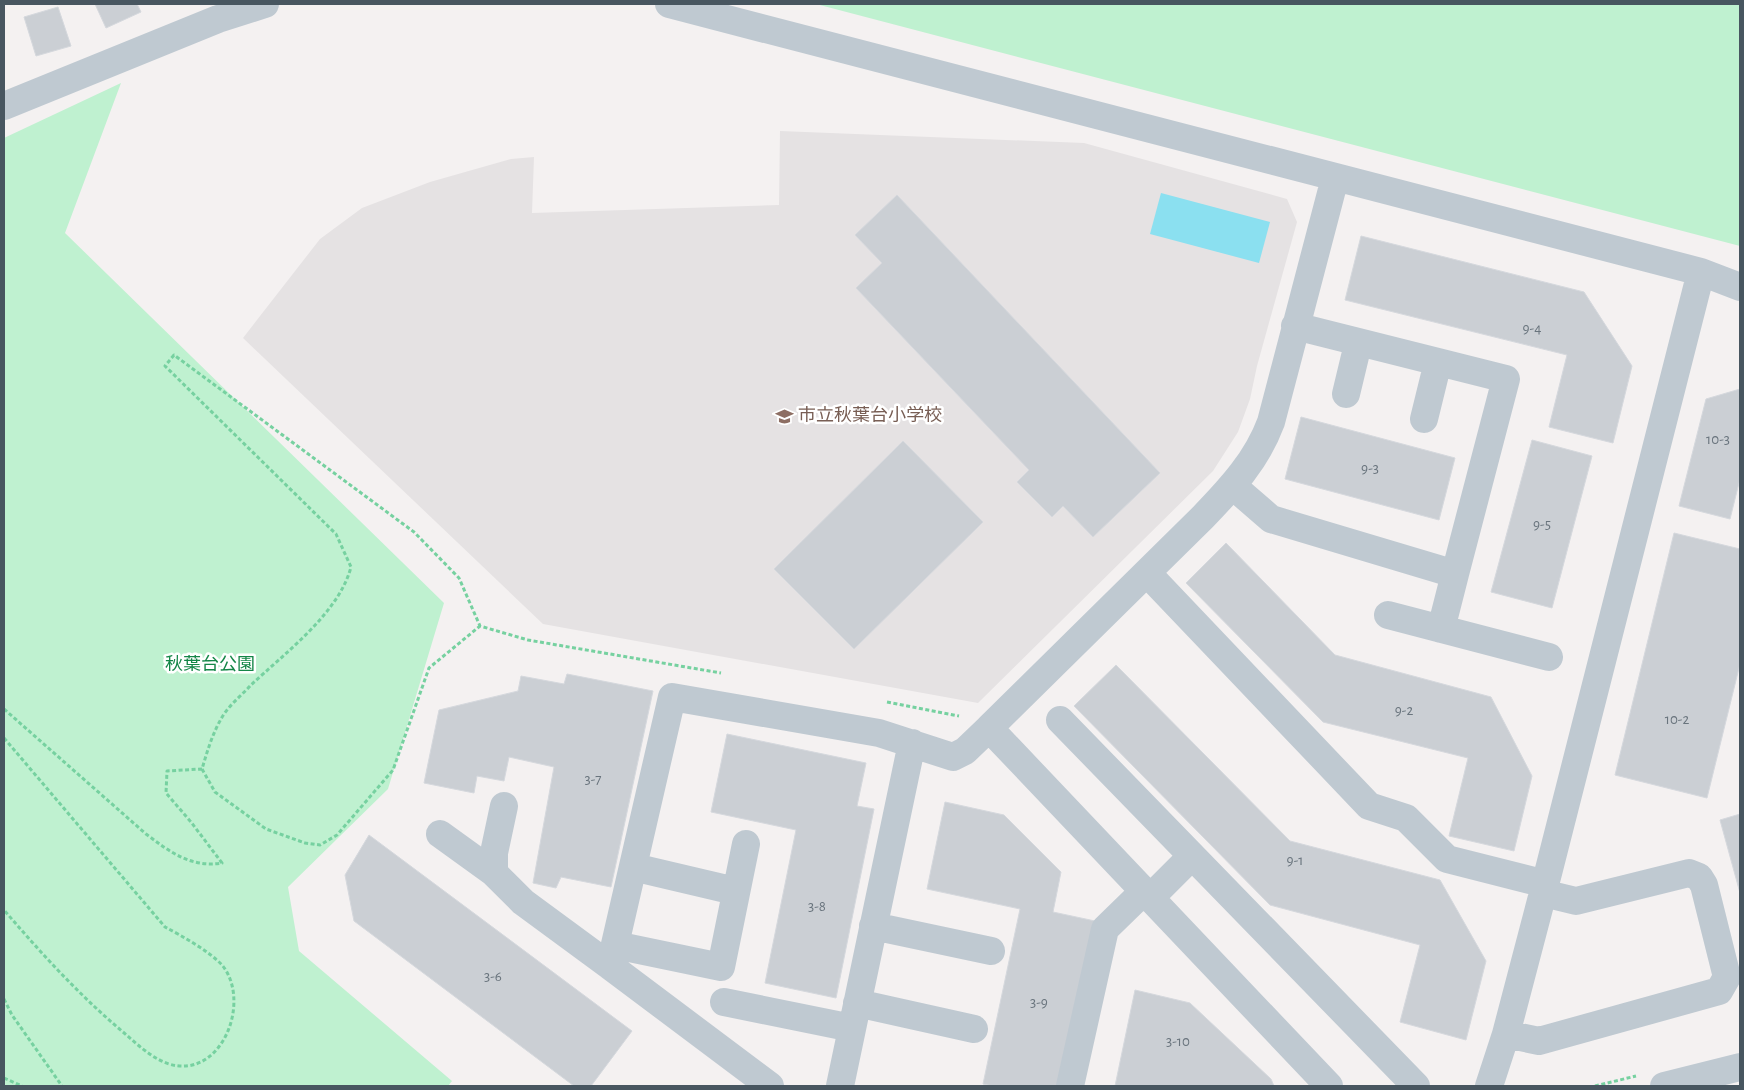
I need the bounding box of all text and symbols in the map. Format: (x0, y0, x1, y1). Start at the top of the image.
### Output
house number: 9-4 (1523, 321, 1541, 336)
place label: 市立秋葉台小学校 (798, 405, 942, 425)
school or university icon: 市立秋葉台小学校 (774, 406, 794, 426)
house number: 10-3 (1706, 432, 1730, 447)
house number: 9-3 (1361, 461, 1379, 476)
house number: 9-5 (1533, 517, 1551, 532)
park label: 秋葉台公園 (165, 654, 255, 674)
house number: 9-2 (1395, 703, 1413, 718)
house number: 10-2 (1665, 712, 1689, 727)
house number: 3-7 (584, 772, 602, 787)
house number: 9-1 (1287, 853, 1303, 868)
house number: 3-8 (808, 899, 826, 914)
house number: 3-6 (484, 969, 502, 984)
house number: 3-9 (1030, 995, 1048, 1010)
house number: 3-10 (1166, 1034, 1190, 1049)

